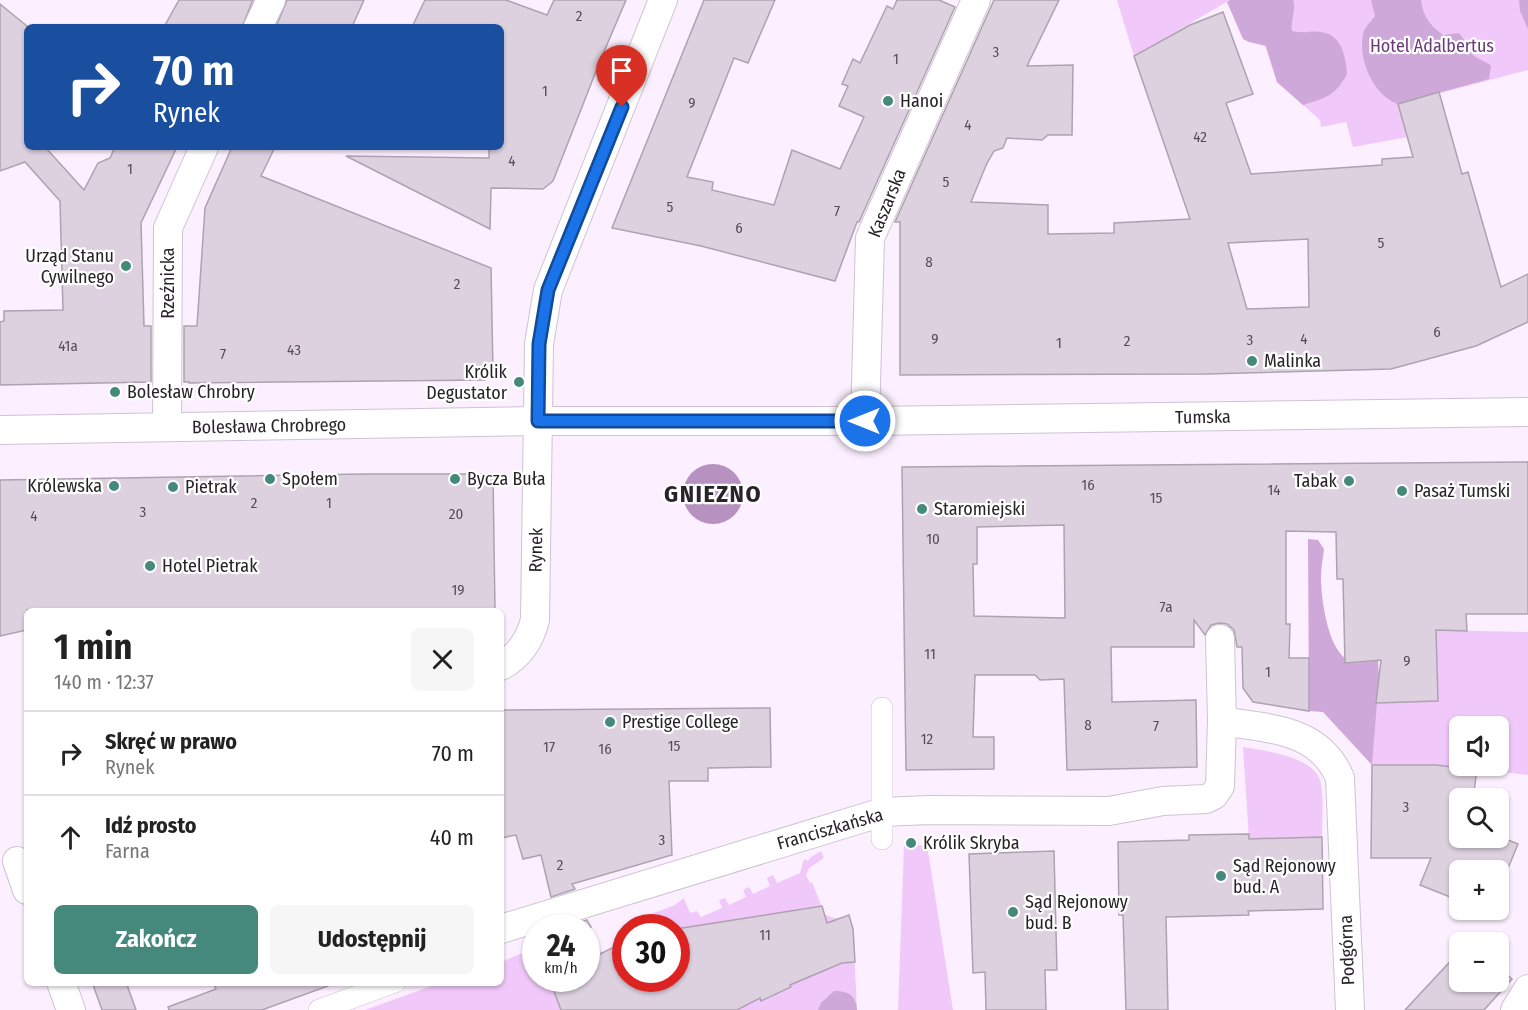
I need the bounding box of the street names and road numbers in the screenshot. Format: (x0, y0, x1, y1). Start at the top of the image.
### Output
street label: Kaszarska (863, 165, 911, 241)
street label: Rzeźnicka (157, 247, 179, 319)
street label: Tumska (1175, 406, 1231, 428)
street label: Bolesława Chrobrego (192, 414, 346, 438)
street label: Rynek (525, 527, 547, 572)
street label: Franciszkańska (774, 803, 886, 855)
street label: Podgórna (1335, 914, 1359, 985)

